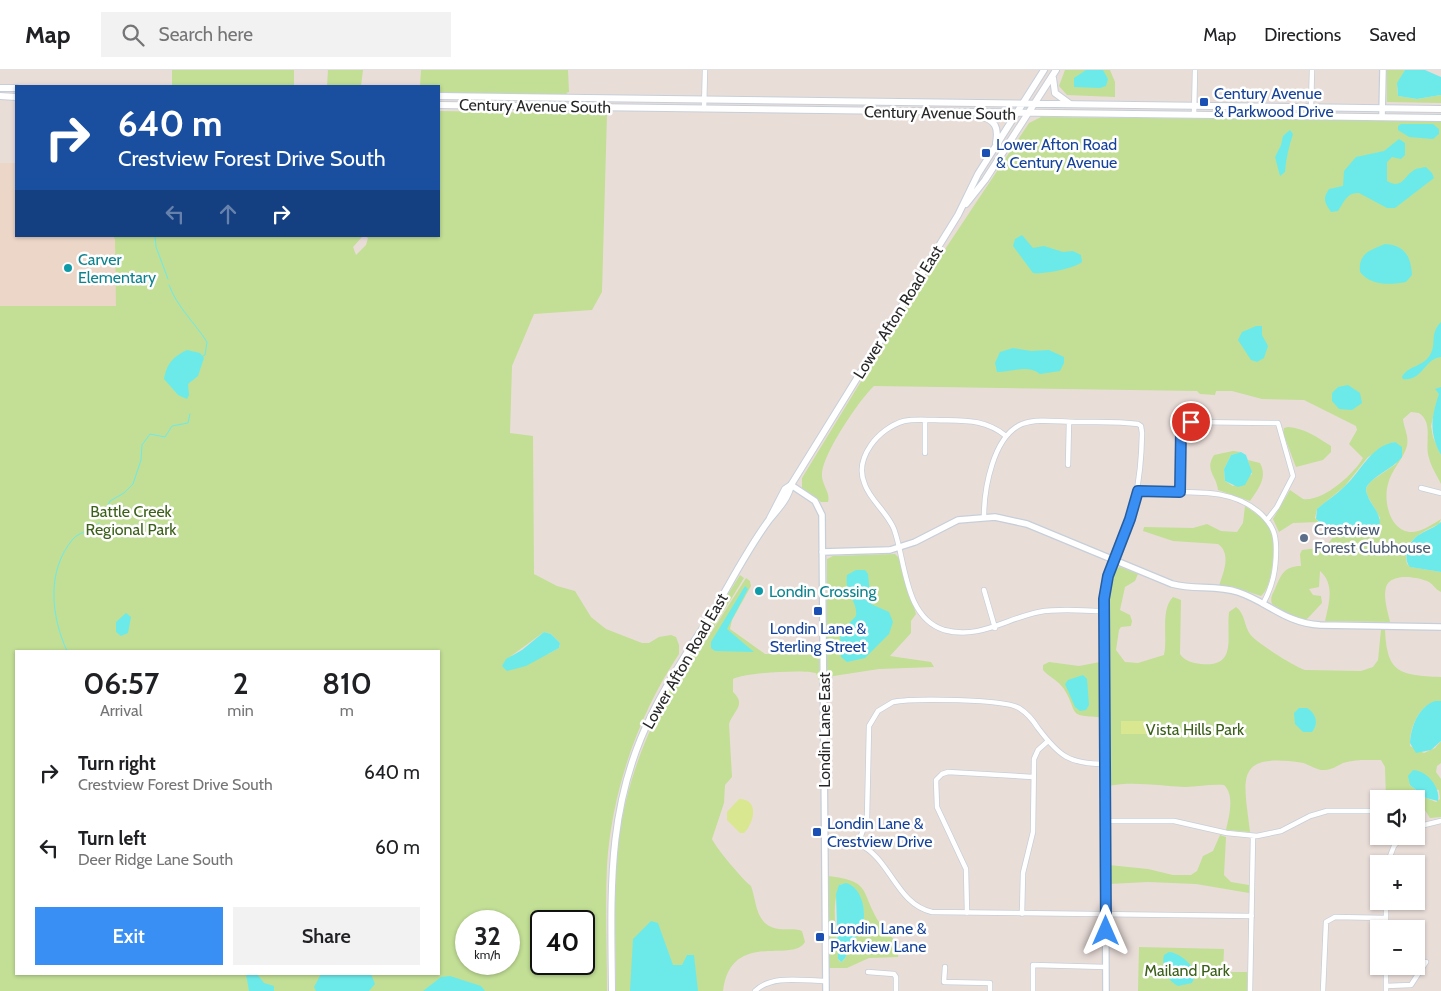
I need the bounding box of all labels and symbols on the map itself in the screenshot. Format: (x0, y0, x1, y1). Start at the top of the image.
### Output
place label: Century Avenue & Parkwood Drive (1214, 84, 1334, 121)
street label: Century Avenue South (459, 95, 611, 117)
marker: Century Avenue & Parkwood Drive (1198, 96, 1210, 108)
street label: Century Avenue South (864, 102, 1016, 124)
place label: Lower Afton Road & Century Avenue (996, 135, 1117, 172)
marker: Lower Afton Road & Century Avenue (980, 147, 992, 159)
street label: Lower Afton Road East (849, 241, 947, 382)
place label: Carver Elementary (78, 250, 156, 287)
marker: Carver Elementary (62, 262, 74, 274)
pin (1170, 401, 1212, 443)
park label: Battle Creek Regional Park (86, 502, 177, 539)
place label: Crestview Forest Clubhouse (1314, 520, 1431, 557)
marker: Crestview Forest Clubhouse (1298, 532, 1310, 544)
place label: Londin Crossing (769, 582, 877, 601)
marker: Londin Crossing (753, 585, 765, 597)
street label: Lower Afton Road East (638, 589, 732, 732)
marker: Londin Lane & Sterling Street (812, 605, 824, 617)
place label: Londin Lane & Sterling Street (770, 619, 867, 656)
street label: Londin Lane East (815, 672, 834, 788)
park label: Vista Hills Park (1146, 720, 1245, 739)
place label: Londin Lane & Crestview Drive (827, 814, 932, 851)
marker: Londin Lane & Crestview Drive (811, 826, 823, 838)
position arrow (1079, 904, 1131, 956)
speed limit sign: 40 (530, 910, 595, 975)
place label: Londin Lane & Parkview Lane (830, 919, 927, 956)
marker: Londin Lane & Parkview Lane (814, 931, 826, 943)
park label: Mailand Park (1144, 961, 1231, 980)

